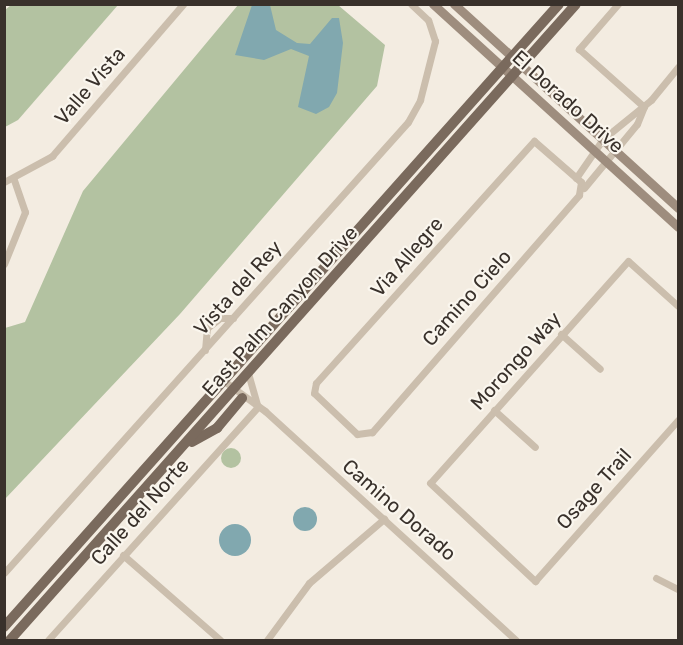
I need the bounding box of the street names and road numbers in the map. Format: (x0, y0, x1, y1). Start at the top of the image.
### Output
street label: Valle Vista (50, 42, 130, 130)
street label: El Dorado Drive (507, 46, 629, 158)
street label: Via Allegre (366, 212, 448, 302)
street label: East Palm Canyon Drive (197, 221, 363, 401)
street label: Vista del Rey (189, 236, 287, 340)
street label: Camino Cielo (418, 245, 516, 351)
street label: Morongo Way (466, 307, 566, 415)
street label: Osage Trail (551, 443, 637, 535)
street label: Calle del Norte (86, 454, 194, 570)
street label: Camino Dorado (337, 454, 461, 566)

